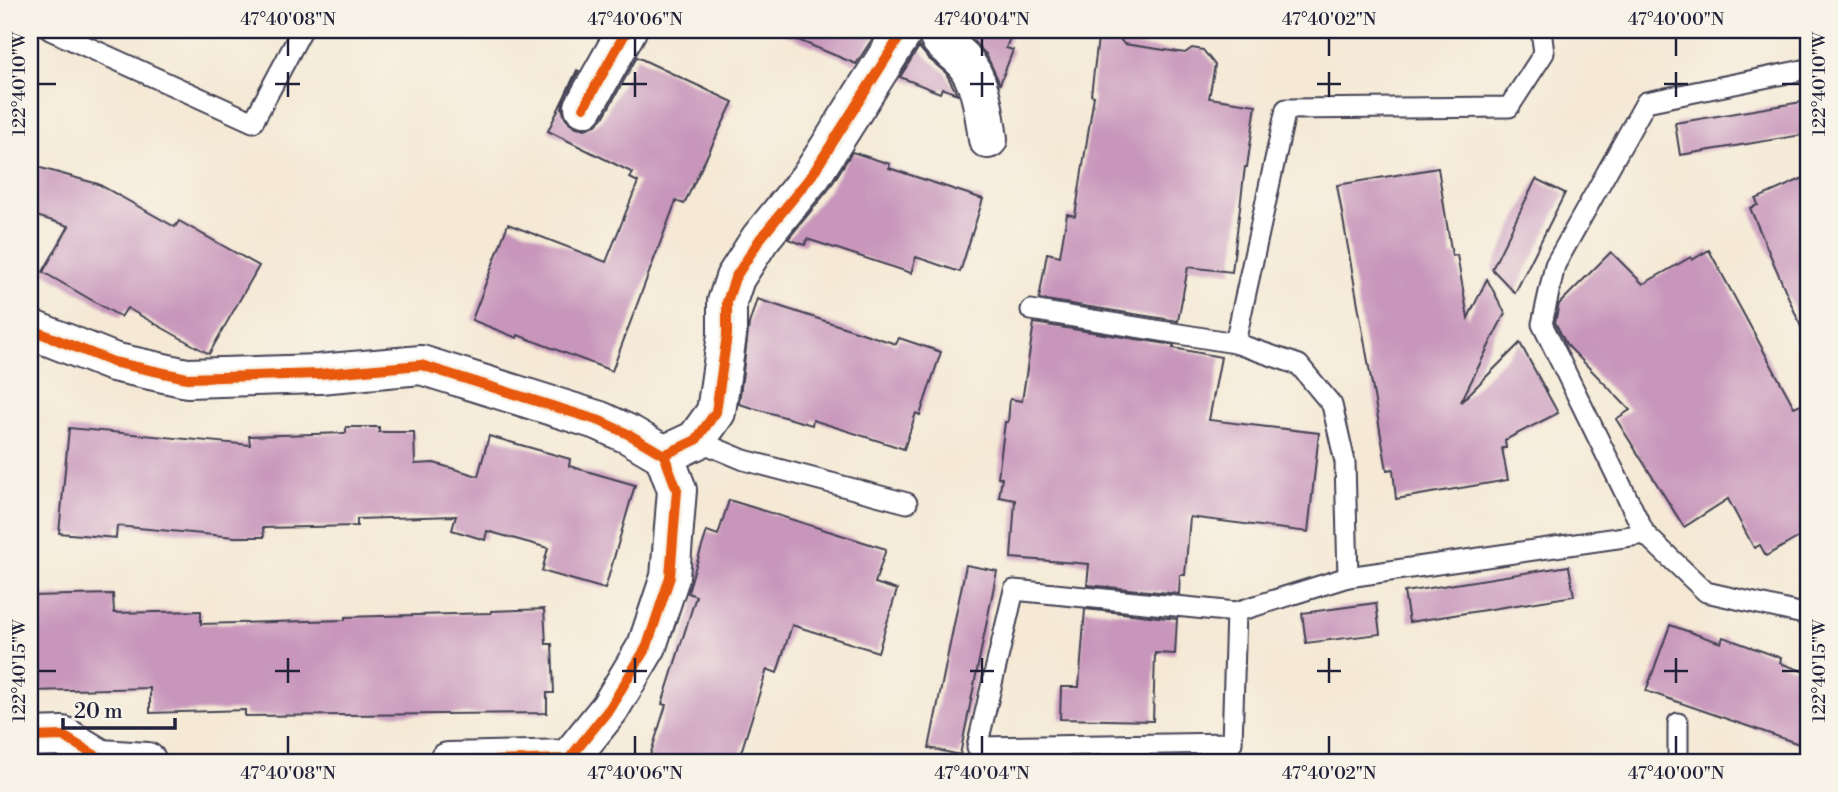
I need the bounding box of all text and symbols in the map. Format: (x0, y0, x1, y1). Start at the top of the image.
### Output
text: 47°40'08"N (240, 8, 336, 31)
text: 47°40'06"N (587, 8, 683, 31)
text: 47°40'04"N (934, 8, 1030, 31)
text: 47°40'02"N (1282, 8, 1377, 31)
text: 47°40'00"N (1628, 8, 1725, 31)
text: 122°40'10"W (8, 31, 31, 136)
text: 122°40'10"W (1808, 31, 1831, 136)
text: 122°40'15"W (8, 619, 31, 722)
text: 122°40'15"W (1808, 619, 1831, 722)
scale bar (63, 687, 175, 731)
text: 20 m (74, 699, 123, 725)
text: 47°40'08"N (240, 762, 336, 785)
text: 47°40'06"N (587, 762, 683, 785)
text: 47°40'04"N (934, 762, 1030, 785)
text: 47°40'02"N (1282, 762, 1377, 785)
text: 47°40'00"N (1628, 762, 1725, 785)

